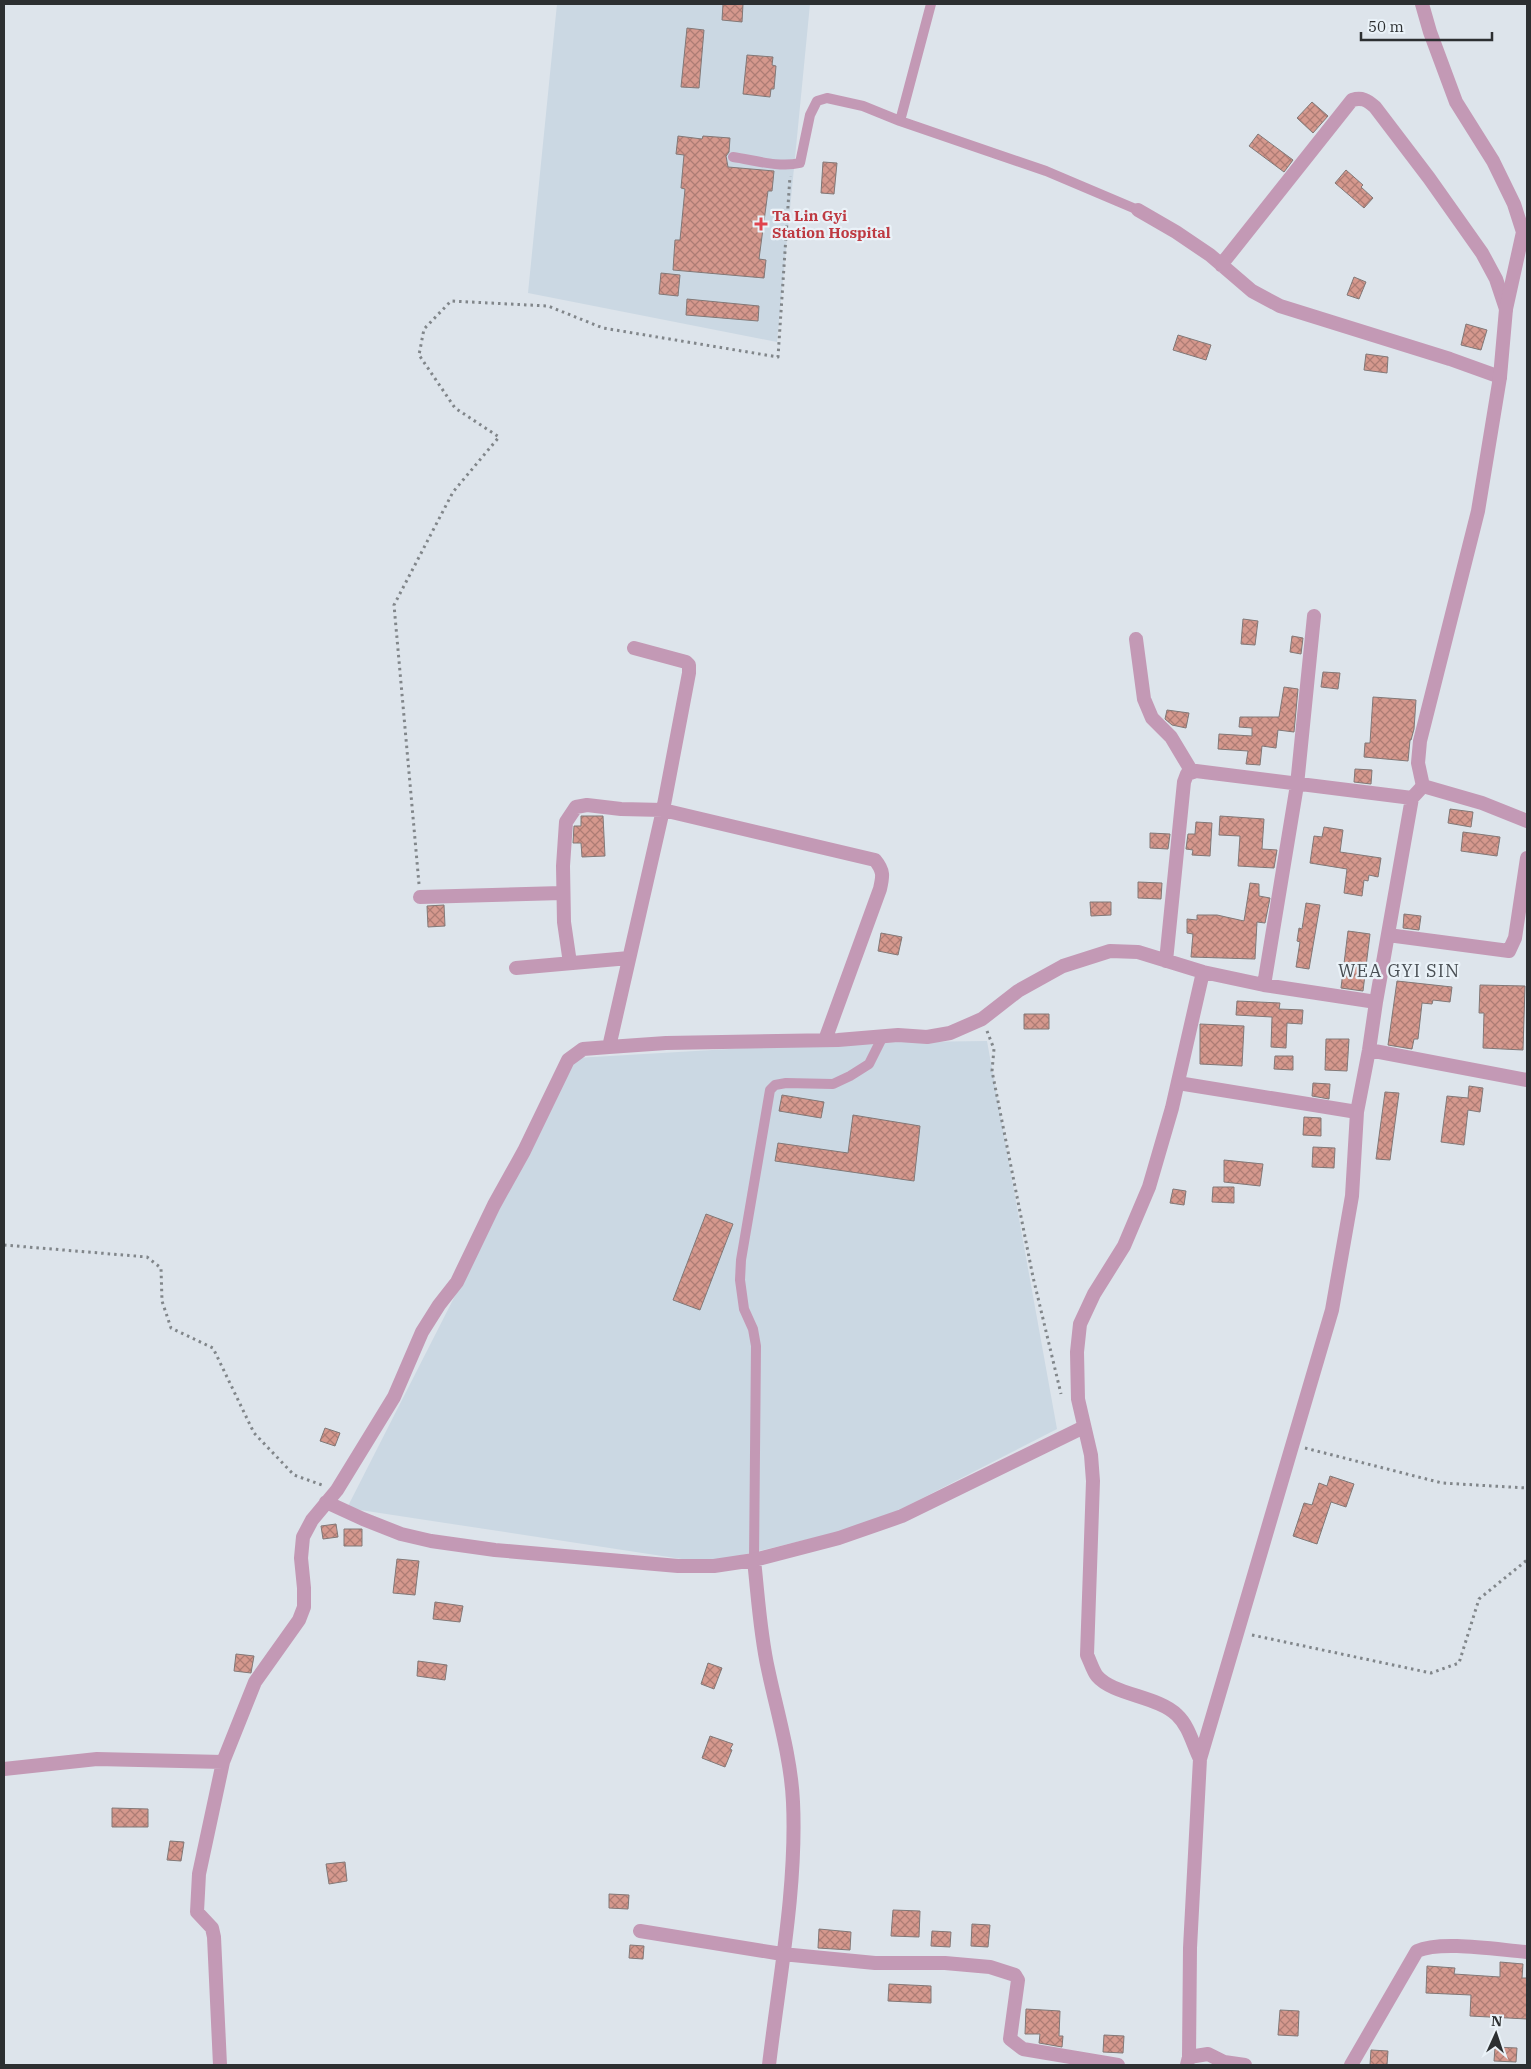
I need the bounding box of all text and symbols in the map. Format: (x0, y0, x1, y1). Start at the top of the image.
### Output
scale bar (1361, 10, 1492, 42)
text: 50 m (1368, 17, 1404, 36)
place label: Ta Lin Gyi Station Hospital (772, 206, 891, 242)
marker: Ta Lin Gyi Station Hospital (754, 217, 768, 231)
district label: WEA GYI SIN (1338, 959, 1460, 982)
north arrow (1471, 2009, 1521, 2059)
text: N (1491, 2012, 1503, 2030)

